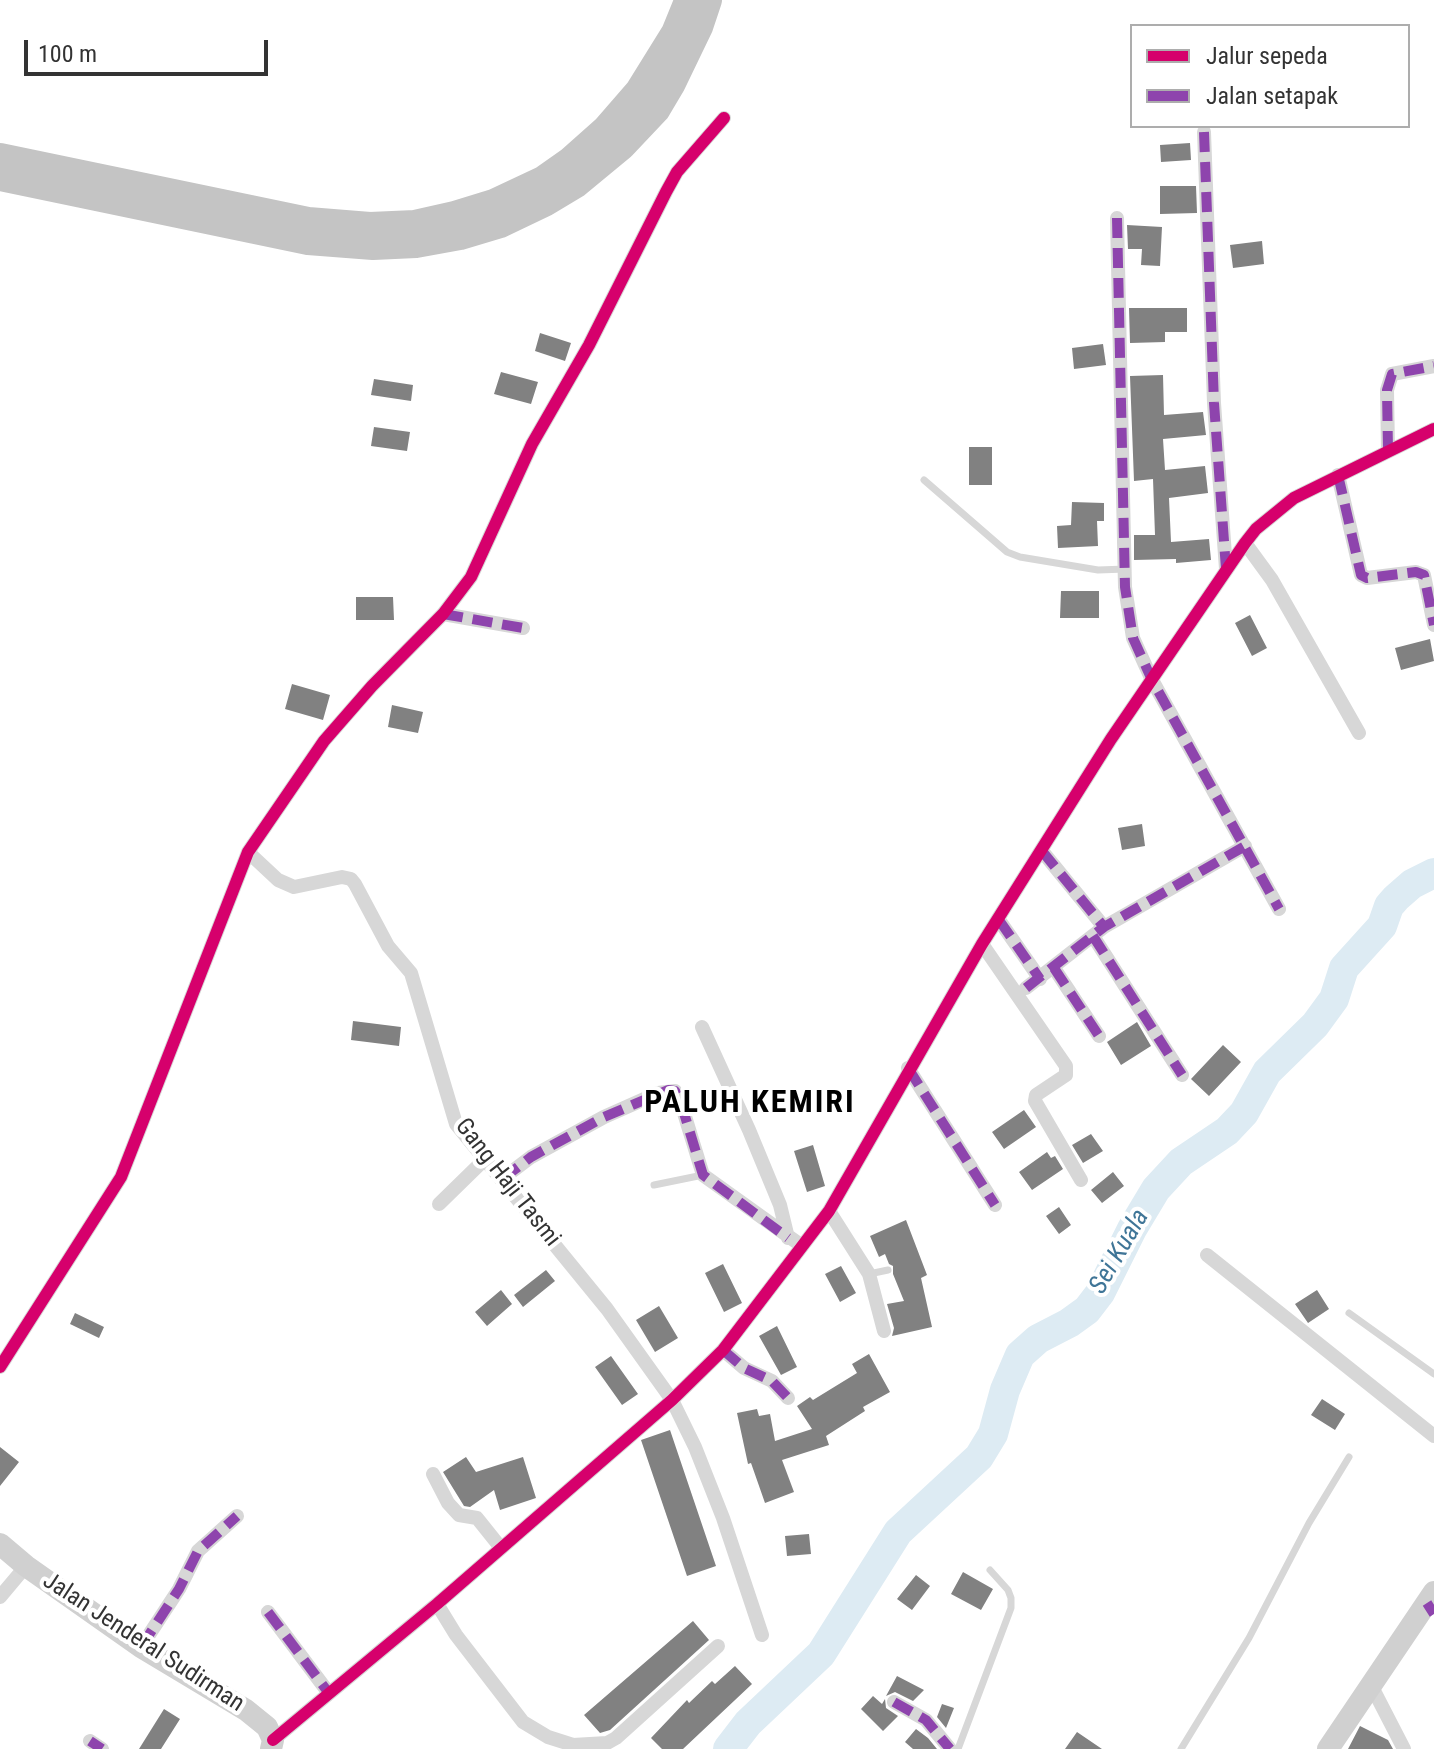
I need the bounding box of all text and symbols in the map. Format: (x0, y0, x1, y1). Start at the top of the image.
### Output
scale bar (28, 24, 272, 74)
legend (1130, 24, 1410, 128)
text: 100 m (38, 40, 97, 68)
text: Jalur sepeda (1206, 42, 1328, 70)
text: Jalan setapak (1206, 82, 1338, 110)
district label: PALUH KEMIRI (644, 1085, 856, 1123)
street label: Gang Haji Tasmi (448, 1113, 566, 1253)
water label: Sei Kuala (1083, 1204, 1157, 1300)
street label: Jalan Jenderal Sudirman (37, 1567, 249, 1719)

